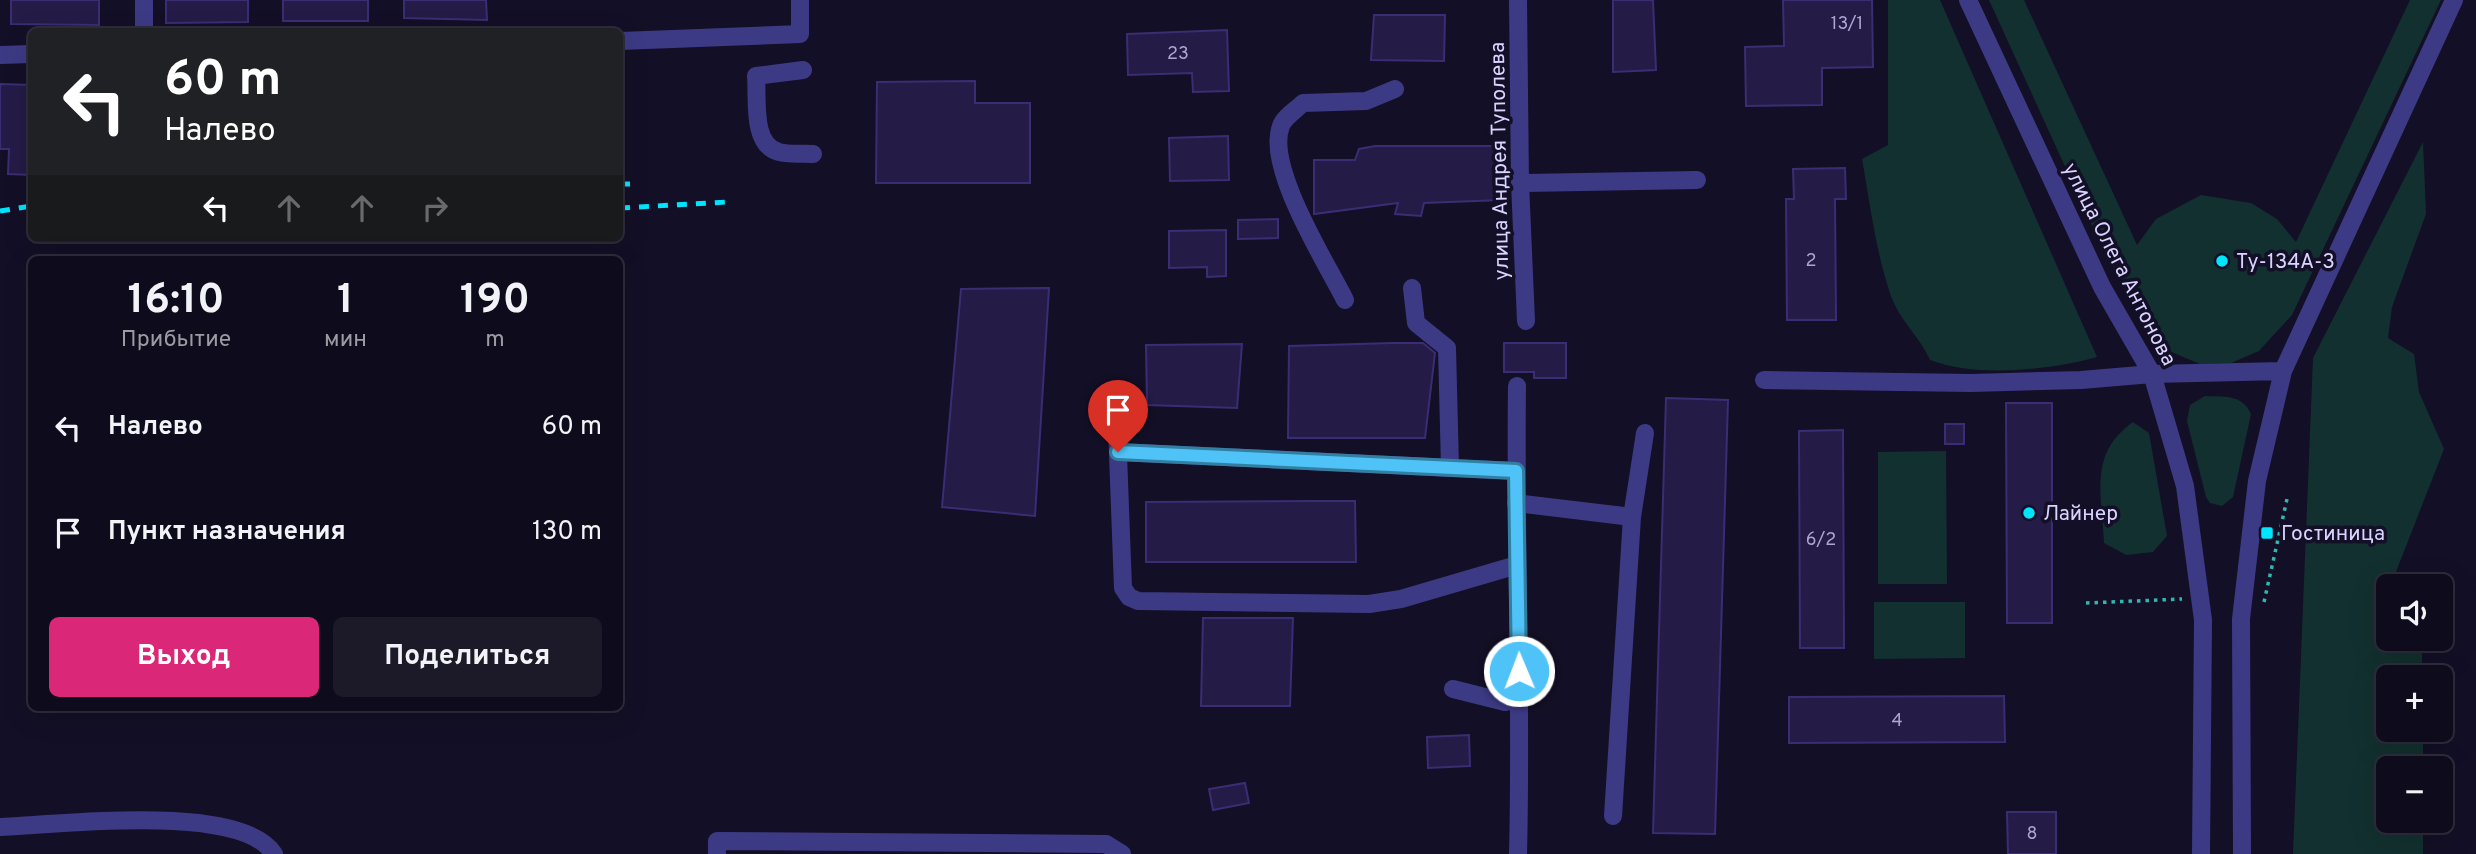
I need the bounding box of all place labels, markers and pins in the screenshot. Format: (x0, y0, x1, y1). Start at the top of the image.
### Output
place label: Ту-134А-3 (2236, 249, 2335, 276)
marker: Ту-134А-3 (2214, 253, 2230, 269)
pin (1088, 380, 1148, 452)
place label: Лайнер (2043, 501, 2118, 528)
marker: Лайнер (2021, 505, 2037, 521)
place label: Гостиница (2281, 521, 2385, 548)
marker: Гостиница (2259, 525, 2275, 541)

